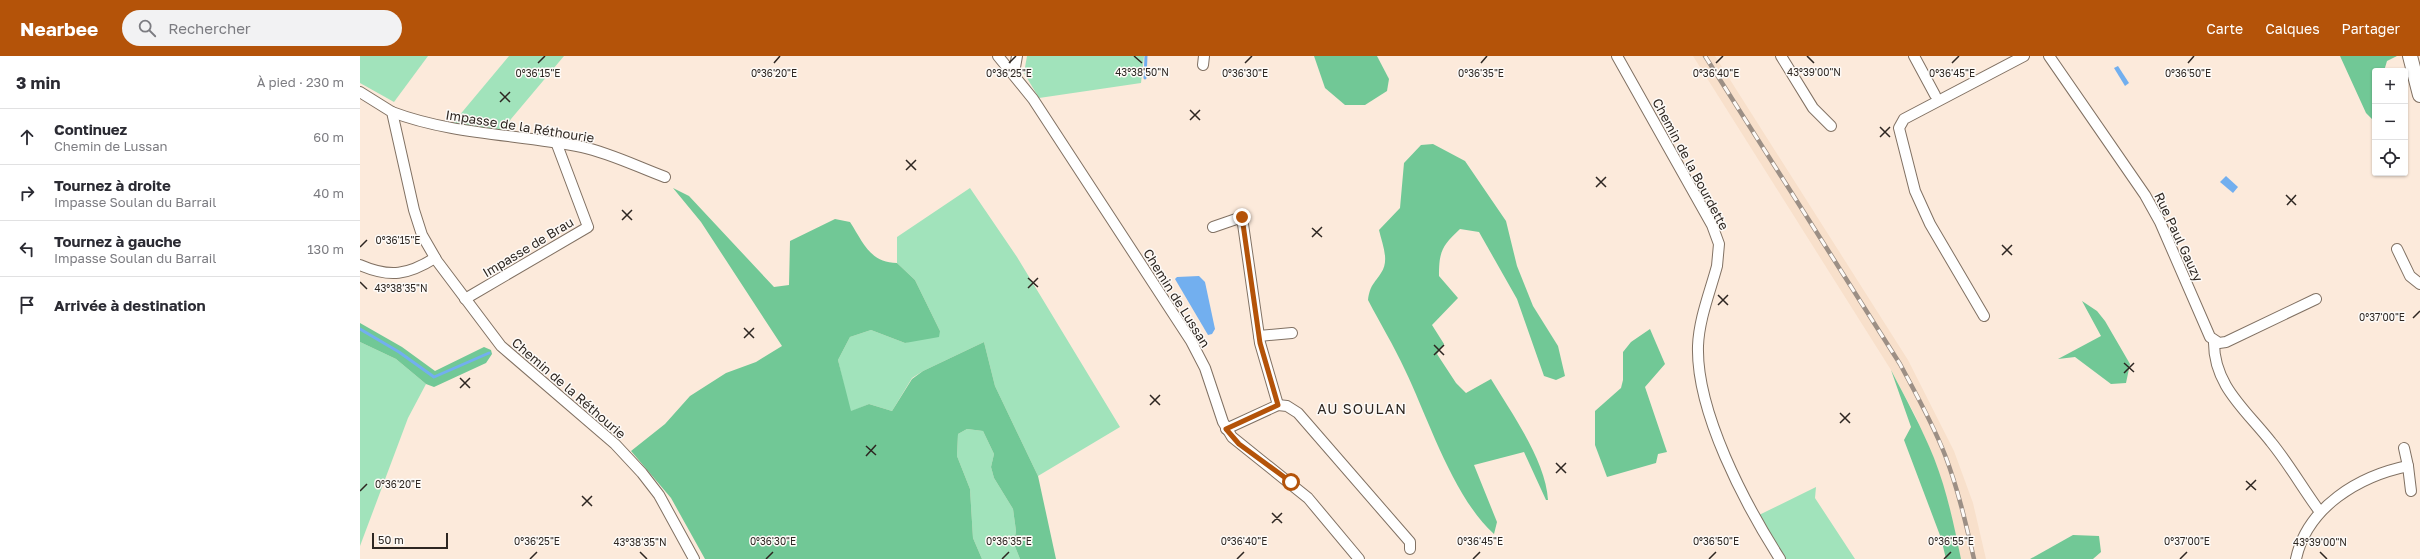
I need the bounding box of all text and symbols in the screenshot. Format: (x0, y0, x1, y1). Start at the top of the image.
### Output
search box (122, 10, 402, 46)
text: Nearbee (20, 17, 98, 40)
icon: search (136, 17, 158, 39)
text: Rechercher (168, 19, 251, 37)
text: Carte (2206, 20, 2243, 37)
text: Calques (2265, 20, 2320, 37)
text: Partager (2342, 20, 2400, 37)
text: 43°38'50"N (1115, 66, 1169, 78)
text: 43°39'00"N (1787, 66, 1841, 78)
text: 0°36'15"E (516, 67, 560, 79)
text: 0°36'20"E (751, 67, 797, 79)
text: 0°36'25"E (986, 67, 1032, 79)
text: 0°36'30"E (1222, 67, 1268, 79)
text: 0°36'35"E (1458, 67, 1504, 79)
text: 0°36'40"E (1693, 67, 1739, 79)
text: 0°36'45"E (1929, 67, 1975, 79)
text: 0°36'50"E (2165, 67, 2211, 79)
map controls (2372, 68, 2408, 176)
button: + (2372, 68, 2408, 104)
text: 3 min (16, 72, 60, 93)
text: À pied · 230 m (257, 74, 344, 90)
street label: Chemin de la Bourdette (1649, 95, 1733, 233)
button: − (2372, 104, 2408, 140)
street label: Impasse de la Réthourie (445, 106, 595, 146)
text: Continuez (54, 120, 127, 138)
icon: ahead (16, 126, 38, 148)
text: 60 m (313, 129, 344, 145)
text: Chemin de Lussan (54, 138, 168, 154)
button: locate (2372, 140, 2408, 176)
text: Tournez à droite (54, 176, 171, 194)
icon: right (16, 182, 38, 204)
text: 40 m (313, 185, 344, 201)
street label: Rue Paul Gauzy (2151, 190, 2207, 285)
text: Impasse Soulan du Barrail (54, 194, 216, 210)
route end (1233, 208, 1251, 226)
street label: Impasse de Brau (480, 214, 576, 280)
text: Tournez à gauche (54, 232, 181, 250)
text: 0°36'15"E (376, 234, 420, 246)
icon: left (16, 238, 38, 260)
text: 130 m (307, 241, 344, 257)
street label: Chemin de Lussan (1140, 246, 1214, 350)
text: Impasse Soulan du Barrail (54, 250, 216, 266)
text: 43°38'35"N (374, 282, 428, 294)
icon: arrive (16, 294, 38, 316)
text: Arrivée à destination (54, 296, 206, 314)
text: 0°37'00"E (2359, 311, 2405, 323)
street label: Chemin de la Réthourie (509, 334, 629, 442)
district label: AU SOULAN (1317, 400, 1407, 417)
route start (1282, 473, 1300, 491)
text: 0°36'20"E (375, 478, 421, 490)
scale bar (372, 531, 448, 550)
text: 50 m (378, 533, 404, 546)
text: 0°36'25"E (514, 535, 560, 547)
text: 0°36'30"E (750, 535, 796, 547)
text: 0°36'35"E (986, 535, 1032, 547)
text: 0°36'40"E (1221, 535, 1267, 547)
text: 0°36'45"E (1457, 535, 1503, 547)
text: 0°36'50"E (1693, 535, 1739, 547)
text: 0°36'55"E (1928, 535, 1974, 547)
text: 0°37'00"E (2164, 535, 2210, 547)
text: 43°38'35"N (613, 536, 667, 548)
text: 43°39'00"N (2293, 536, 2347, 548)

